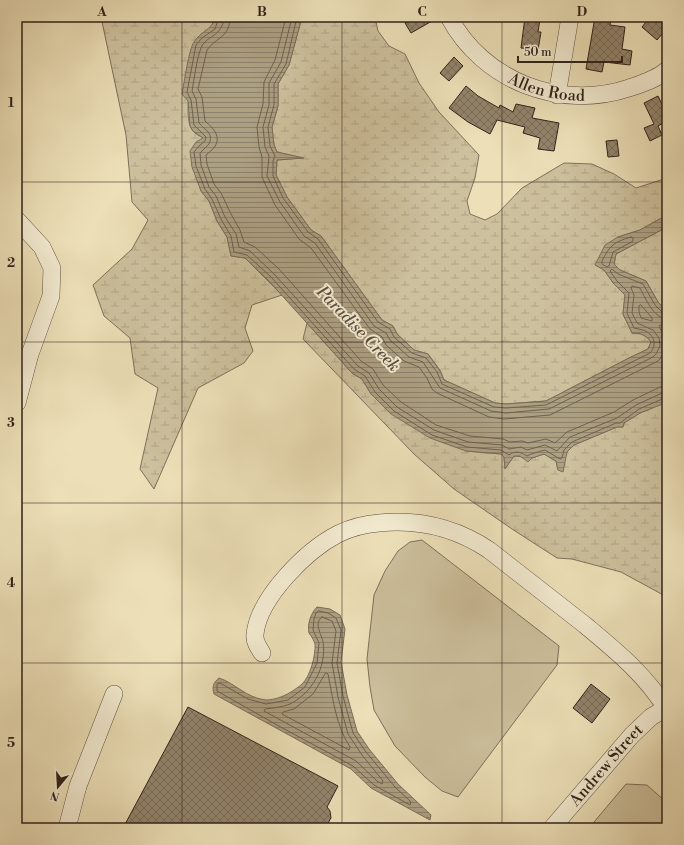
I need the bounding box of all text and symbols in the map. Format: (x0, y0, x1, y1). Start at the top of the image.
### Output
text: A (96, 4, 107, 20)
text: B (257, 4, 267, 20)
text: C (417, 4, 427, 20)
text: D (577, 4, 587, 20)
scale bar (518, 38, 622, 64)
text: 50 m (524, 45, 552, 60)
street label: Allen Road (504, 68, 585, 106)
text: 1 (8, 95, 15, 111)
text: 2 (7, 255, 15, 271)
water label: Paradise Creek (311, 281, 405, 377)
text: 3 (7, 415, 15, 431)
text: 4 (7, 575, 16, 591)
street label: Andrew Street (565, 720, 647, 811)
text: 5 (7, 735, 15, 751)
north arrow (38, 767, 78, 807)
text: N (49, 787, 62, 804)

